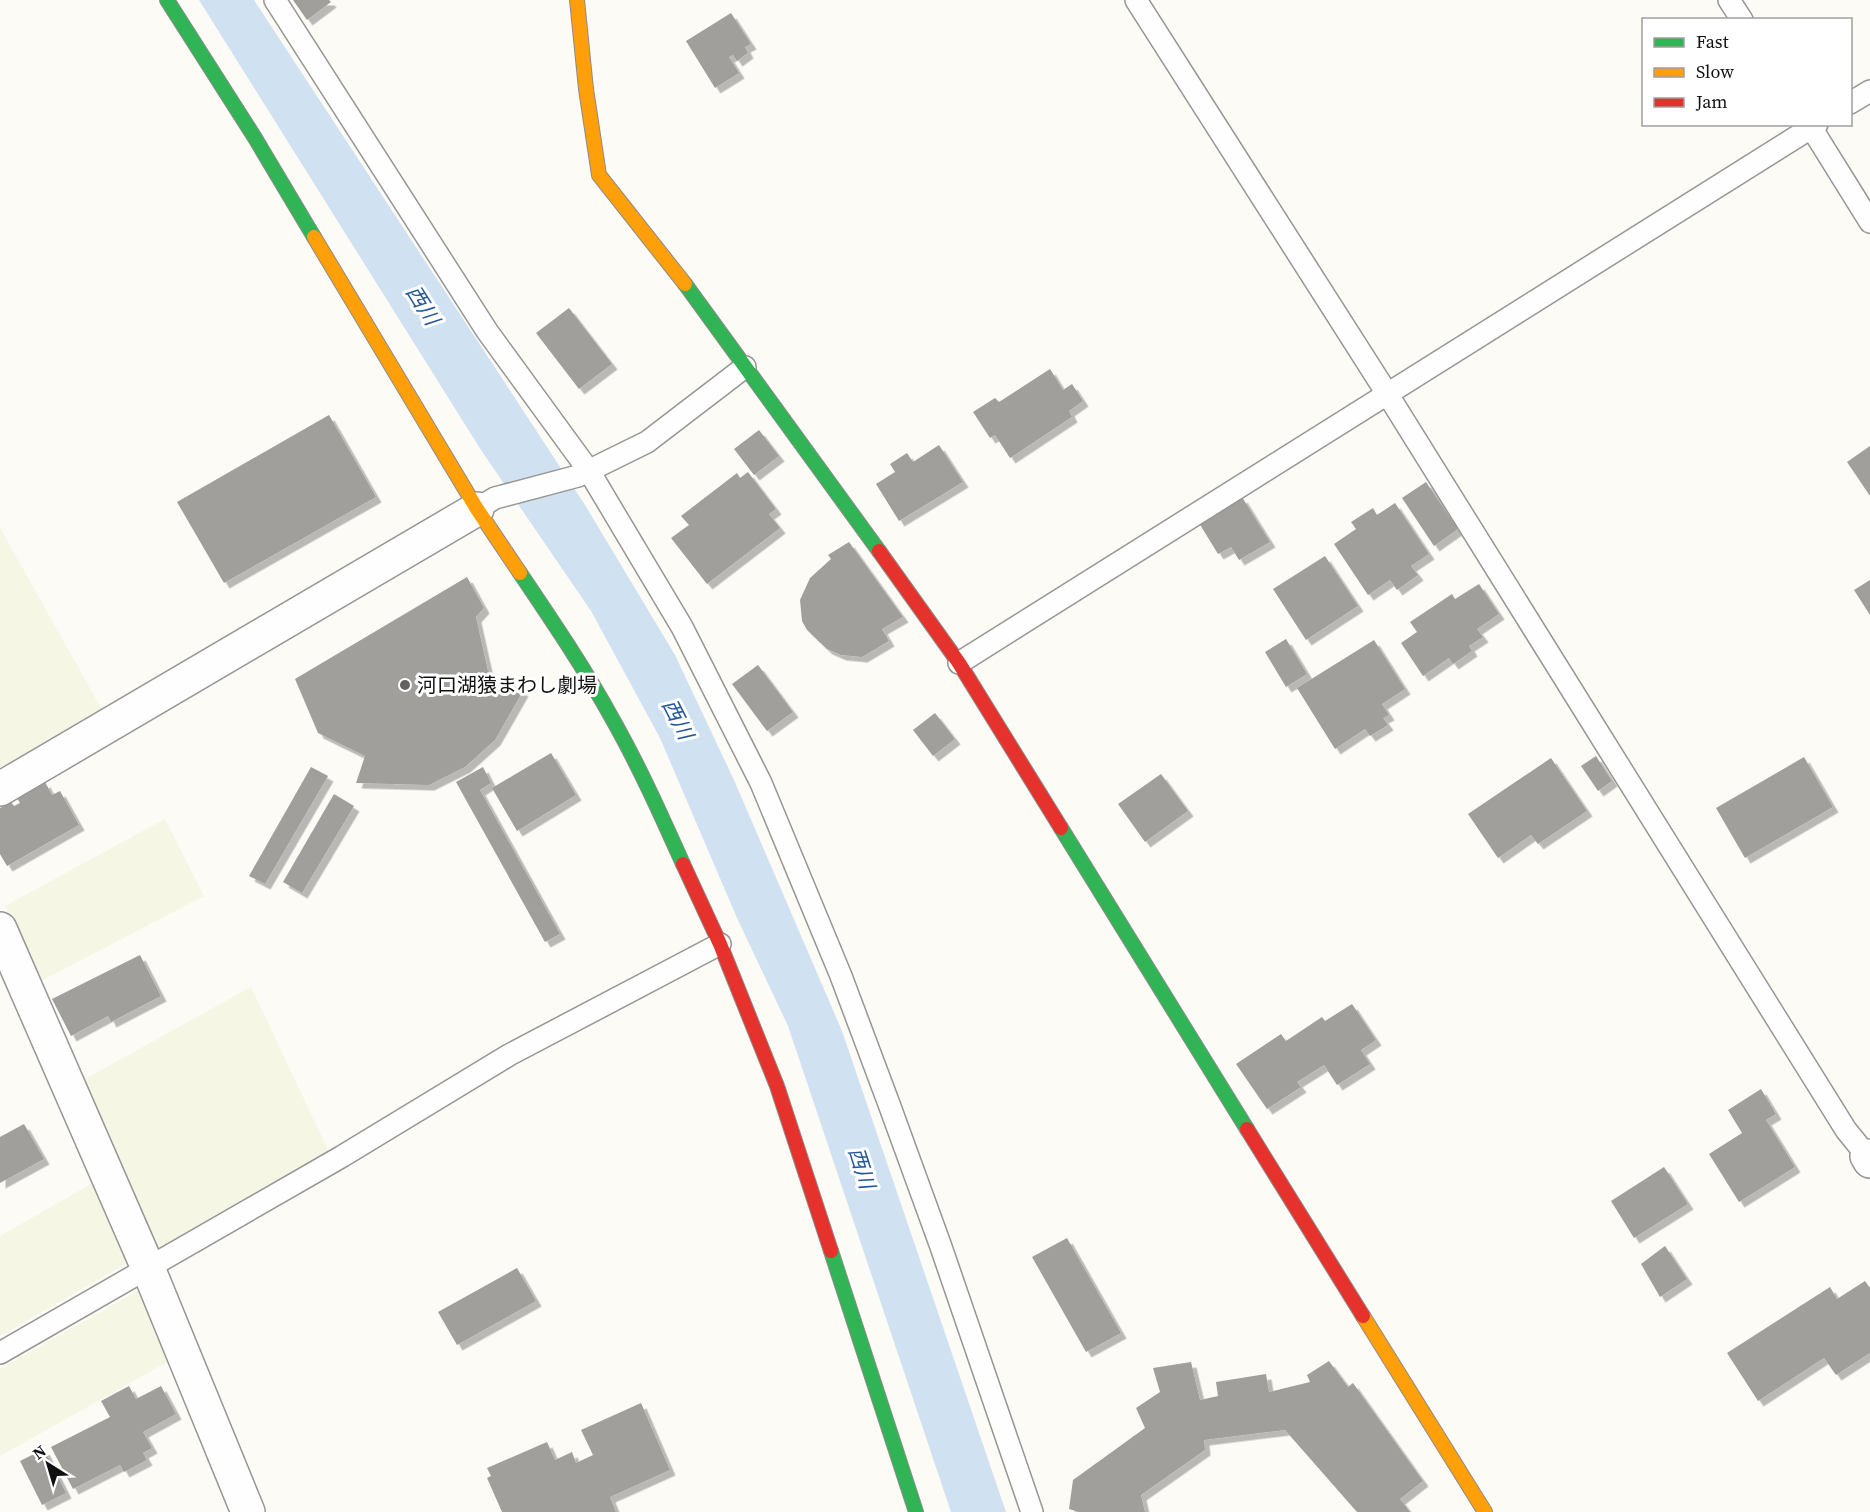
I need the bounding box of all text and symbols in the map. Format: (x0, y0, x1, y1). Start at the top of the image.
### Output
legend (1642, 18, 1852, 126)
text: Fast (1696, 29, 1729, 54)
text: Slow (1696, 59, 1734, 84)
text: Jam (1695, 89, 1728, 114)
water label: 西川 (400, 280, 447, 332)
place label: 河口湖猿まわし劇場 (417, 671, 597, 699)
marker: 河口湖猿まわし劇場 (398, 678, 412, 692)
water label: 西川 (656, 694, 701, 746)
water label: 西川 (842, 1144, 883, 1194)
north arrow (18, 1434, 78, 1494)
text: N (28, 1440, 51, 1464)

